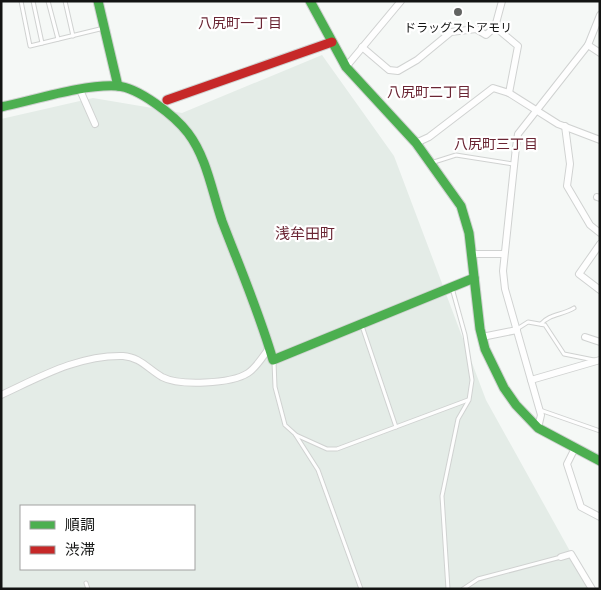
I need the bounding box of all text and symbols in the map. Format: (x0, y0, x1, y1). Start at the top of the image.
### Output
marker: ドラッグストアモリ (452, 6, 464, 18)
district label: 八尻町一丁目 (198, 15, 282, 31)
place label: ドラッグストアモリ (404, 21, 512, 34)
district label: 八尻町二丁目 (387, 84, 471, 100)
district label: 八尻町三丁目 (454, 136, 538, 152)
district label: 浅牟田町 (275, 225, 335, 242)
legend (20, 505, 195, 570)
text: 順調 (65, 516, 95, 533)
text: 渋滞 (65, 541, 95, 558)

